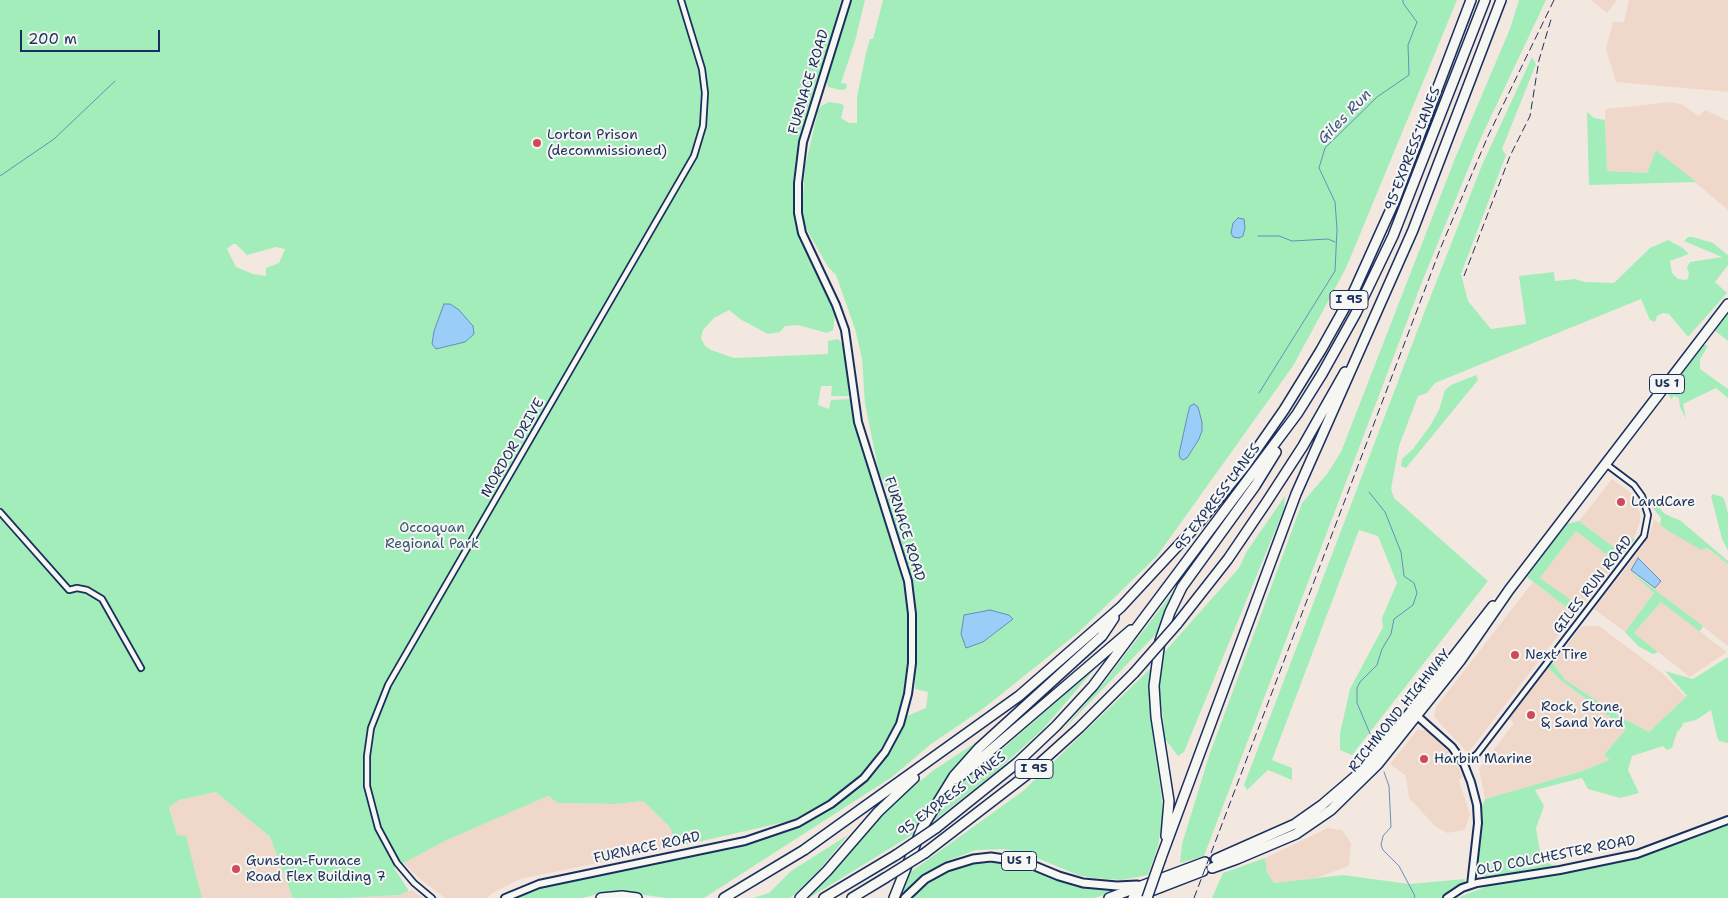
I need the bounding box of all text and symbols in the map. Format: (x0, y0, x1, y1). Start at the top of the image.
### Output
scale bar (22, 20, 162, 52)
street label: FURNACE ROAD (785, 28, 833, 136)
text: 200 m (28, 29, 77, 49)
street label: 95 EXPRESS LANES (1382, 85, 1444, 213)
water label: Giles Run (1314, 86, 1376, 148)
place label: Lorton Prison (decommissioned) (547, 127, 667, 160)
marker: Lorton Prison (decommissioned) (531, 137, 543, 149)
road number: I 95 (1330, 290, 1368, 310)
road number: US 1 (1650, 374, 1684, 394)
street label: MORDOR DRIVE (478, 395, 548, 501)
street label: 95 EXPRESS LANES (1172, 441, 1264, 555)
street label: FURNACE ROAD (880, 475, 928, 583)
place label: LandCare (1631, 494, 1695, 510)
marker: LandCare (1615, 496, 1627, 508)
park label: Occoquan Regional Park (385, 520, 479, 552)
street label: GILES RUN ROAD (1550, 533, 1636, 637)
street label: RICHMOND HIGHWAY (1345, 646, 1455, 776)
place label: Next Tire (1525, 647, 1588, 663)
marker: Next Tire (1509, 649, 1521, 661)
place label: Rock, Stone, & Sand Yard (1541, 699, 1623, 732)
marker: Rock, Stone, & Sand Yard (1525, 709, 1537, 721)
street label: 95 EXPRESS LANES (895, 749, 1009, 841)
place label: Harbin Marine (1434, 751, 1532, 767)
marker: Harbin Marine (1418, 753, 1430, 765)
road number: I 95 (1015, 760, 1053, 779)
street label: FURNACE ROAD (592, 829, 702, 867)
street label: OLD COLCHESTER ROAD (1475, 832, 1637, 880)
road number: US 1 (1002, 851, 1036, 870)
place label: Gunston-Furnace Road Flex Building 7 (246, 853, 386, 886)
marker: Gunston-Furnace Road Flex Building 7 (230, 863, 242, 875)

